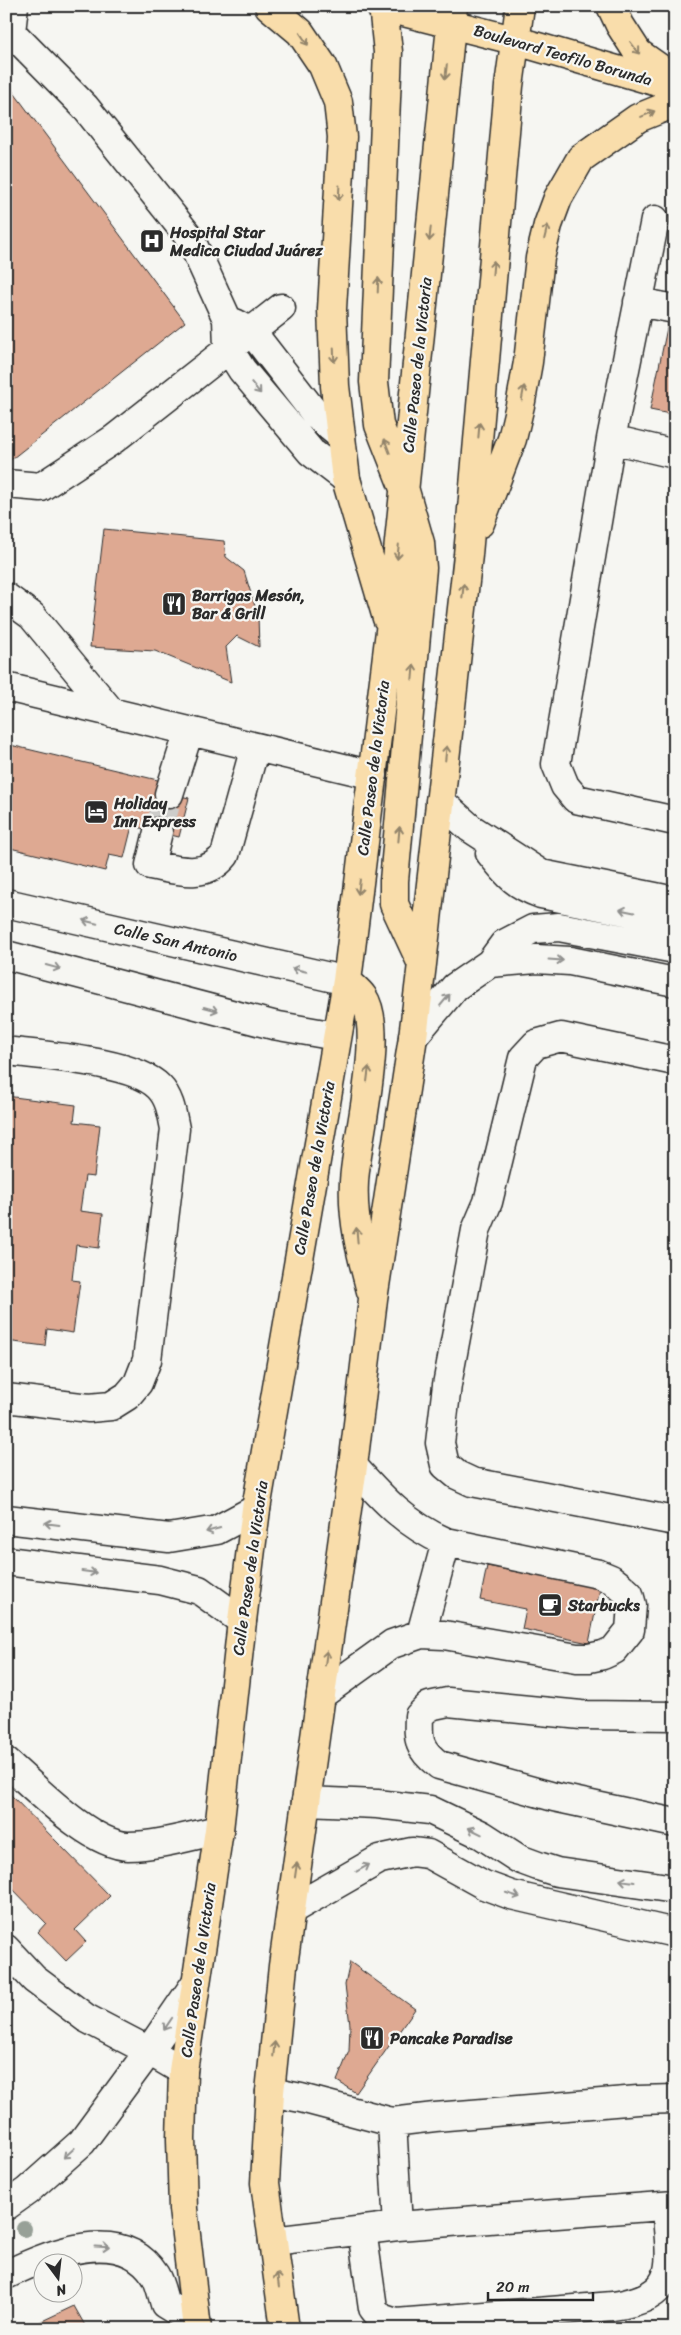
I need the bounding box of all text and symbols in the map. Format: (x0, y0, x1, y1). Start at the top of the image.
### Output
street label: Boulevard Teofilo Borunda (470, 16, 656, 94)
one-way arrow (299, 32, 310, 46)
one-way arrow (630, 41, 641, 54)
one-way arrow (441, 64, 451, 80)
one-way arrow (640, 108, 655, 118)
one-way arrow (334, 184, 343, 200)
place label: Hospital Star Medica Ciudad Juárez (169, 218, 323, 265)
one-way arrow (425, 225, 435, 241)
one-way arrow (542, 225, 552, 241)
hospital icon: Hospital Star Medica Ciudad Juárez (139, 228, 165, 254)
one-way arrow (488, 260, 498, 276)
street label: Calle Paseo de la Victoria (393, 275, 441, 454)
one-way arrow (374, 277, 383, 293)
one-way arrow (329, 346, 339, 363)
one-way arrow (250, 382, 261, 395)
one-way arrow (518, 385, 528, 401)
one-way arrow (474, 422, 484, 438)
one-way arrow (382, 439, 391, 454)
one-way arrow (394, 544, 403, 560)
place label: Barrigas Mesón, Bar & Grill (192, 581, 305, 628)
one-way arrow (459, 584, 468, 600)
restaurant icon: Barrigas Mesón, Bar & Grill (161, 591, 187, 617)
one-way arrow (408, 664, 418, 680)
street label: Calle Paseo de la Victoria (348, 678, 398, 857)
one-way arrow (441, 745, 450, 761)
place label: Holiday Inn Express (113, 789, 197, 836)
hotel icon: Holiday Inn Express (83, 799, 109, 825)
one-way arrow (394, 826, 403, 842)
one-way arrow (353, 879, 363, 895)
one-way arrow (619, 906, 635, 916)
street label: Calle San Antonio (111, 914, 241, 970)
one-way arrow (82, 917, 98, 927)
one-way arrow (547, 956, 563, 965)
one-way arrow (45, 963, 61, 972)
one-way arrow (292, 965, 308, 974)
one-way arrow (439, 993, 450, 1006)
one-way arrow (202, 1004, 218, 1014)
one-way arrow (363, 1066, 373, 1082)
street label: Calle Paseo de la Victoria (284, 1078, 344, 1257)
one-way arrow (352, 1228, 362, 1244)
street label: Calle Paseo de la Victoria (223, 1478, 277, 1657)
one-way arrow (44, 1519, 60, 1529)
one-way arrow (205, 1526, 221, 1535)
one-way arrow (81, 1567, 97, 1577)
place label: Starbucks (567, 1591, 640, 1620)
cafe icon: Starbucks (537, 1592, 563, 1618)
one-way arrow (321, 1650, 331, 1666)
one-way arrow (468, 1826, 483, 1835)
one-way arrow (356, 1862, 370, 1872)
one-way arrow (291, 1863, 301, 1879)
one-way arrow (619, 1876, 635, 1886)
street label: Calle Paseo de la Victoria (171, 1880, 225, 2059)
one-way arrow (505, 1891, 520, 1900)
one-way arrow (162, 2017, 172, 2031)
place label: Pancake Paradise (390, 2024, 513, 2053)
restaurant icon: Pancake Paradise (359, 2025, 385, 2051)
one-way arrow (269, 2041, 279, 2057)
one-way arrow (63, 2148, 76, 2159)
one-way arrow (94, 2243, 110, 2252)
north arrow (32, 2252, 82, 2302)
scale bar (488, 2270, 594, 2302)
one-way arrow (273, 2273, 283, 2289)
text: 20 m (496, 2274, 530, 2300)
text: N (53, 2276, 70, 2303)

